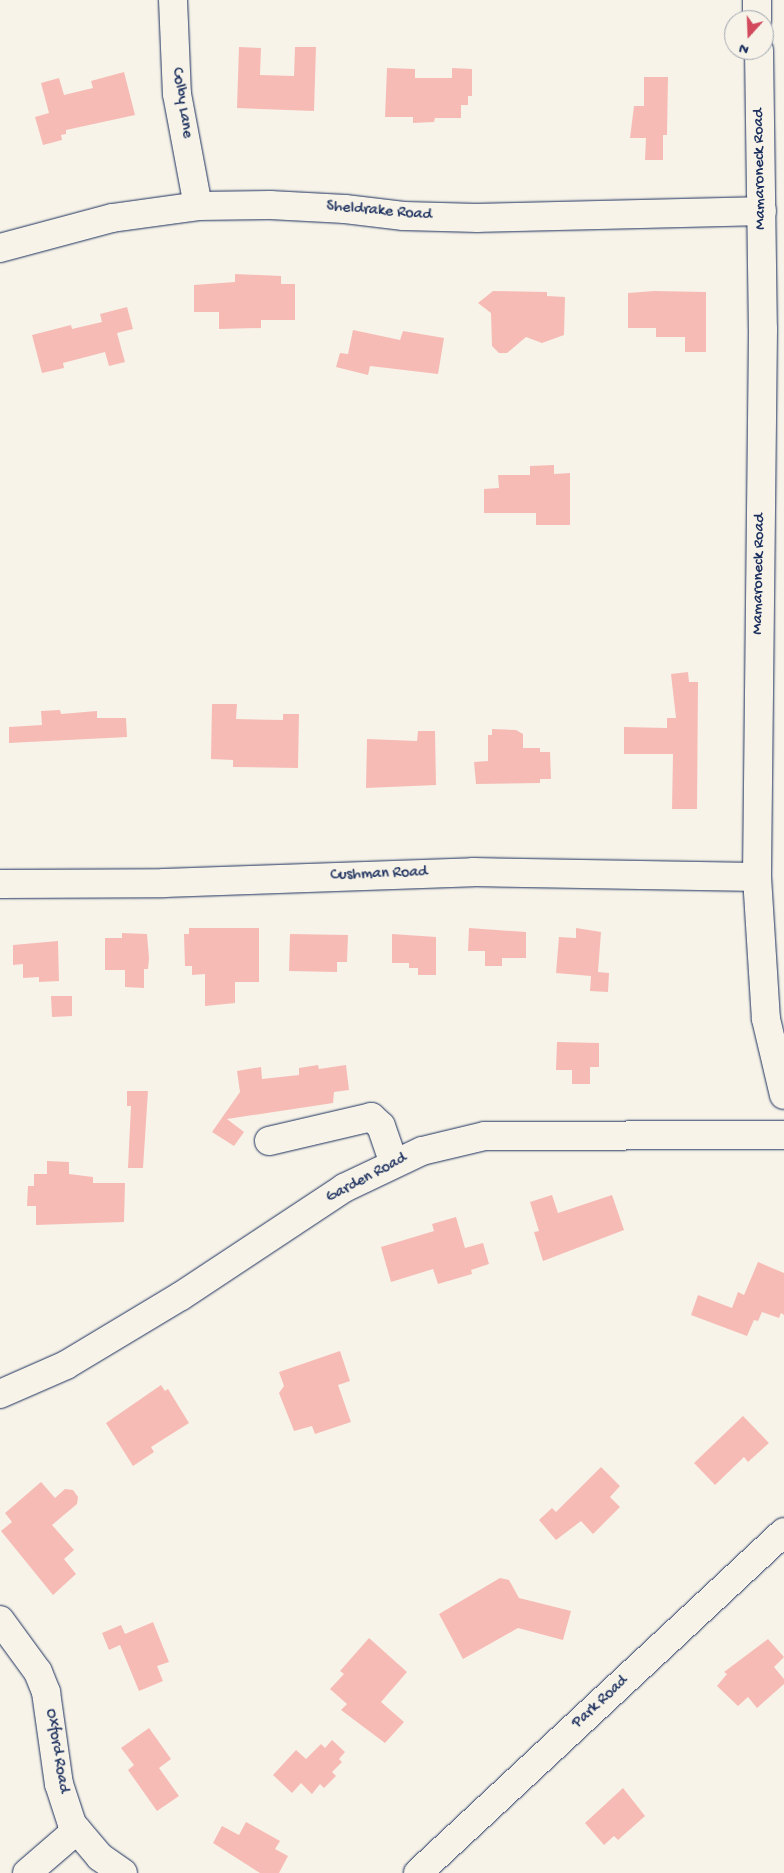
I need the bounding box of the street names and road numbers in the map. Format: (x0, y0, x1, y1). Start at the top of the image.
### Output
street label: Colby Lane (166, 66, 196, 140)
street label: Mamaroneck Road (750, 108, 772, 230)
street label: Sheldrake Road (325, 198, 433, 226)
street label: Mamaroneck Road (749, 513, 771, 635)
street label: Cushman Road (330, 864, 428, 886)
street label: Garden Road (323, 1150, 411, 1208)
street label: Park Road (569, 1672, 633, 1734)
street label: Oxford Road (40, 1708, 72, 1794)

